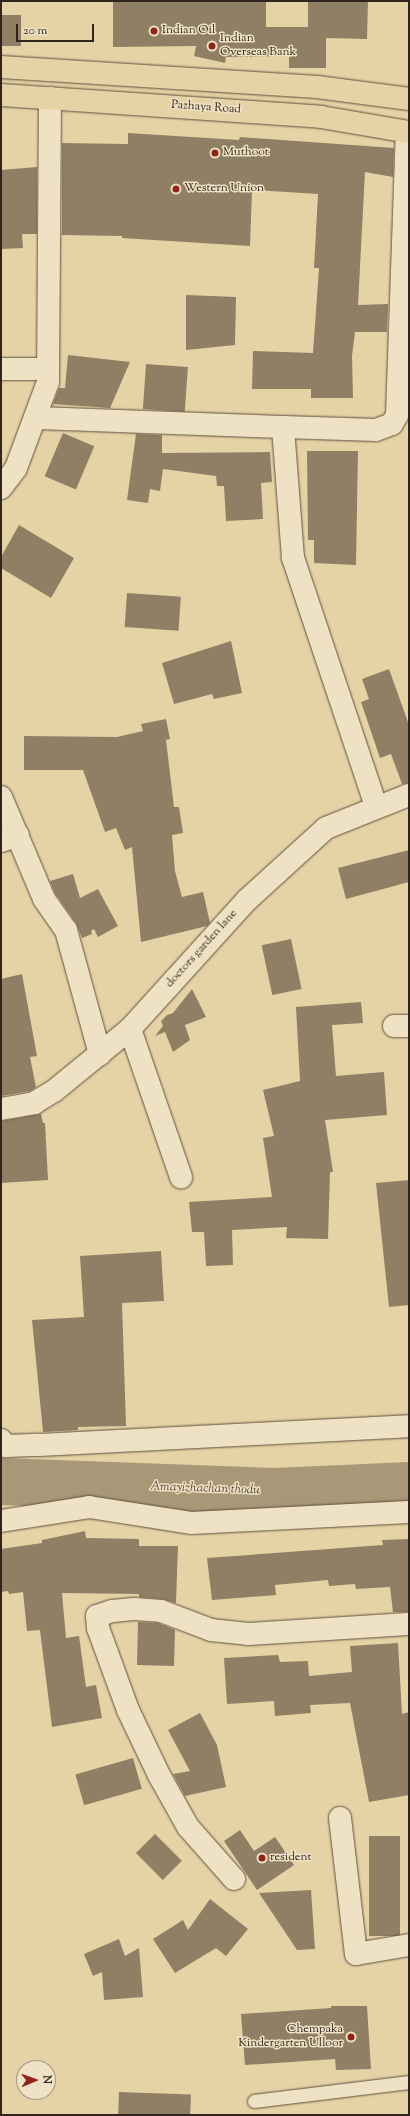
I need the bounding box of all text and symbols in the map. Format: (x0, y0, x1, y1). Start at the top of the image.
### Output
scale bar (18, 16, 96, 42)
text: 20 m (23, 22, 47, 40)
place label: Indian Oil (162, 24, 215, 38)
marker: Indian Oil (149, 26, 159, 36)
place label: Indian Overseas Bank (220, 32, 296, 60)
marker: Indian Overseas Bank (207, 41, 217, 51)
street label: Pazhaya Road (171, 98, 241, 118)
place label: Muthoot (223, 146, 269, 160)
marker: Muthoot (210, 148, 220, 158)
place label: Western Union (184, 182, 264, 196)
marker: Western Union (171, 184, 181, 194)
street label: doctors garden lane (163, 907, 241, 991)
water label: Amayizhachan thodu (150, 1479, 260, 1499)
place label: resident (270, 1851, 311, 1865)
marker: resident (257, 1853, 267, 1863)
place label: Chempaka Kindergarten Ulloor (238, 2023, 343, 2051)
marker: Chempaka Kindergarten Ulloor (346, 2032, 356, 2042)
north arrow (16, 2060, 56, 2100)
text: N (39, 2075, 55, 2084)

